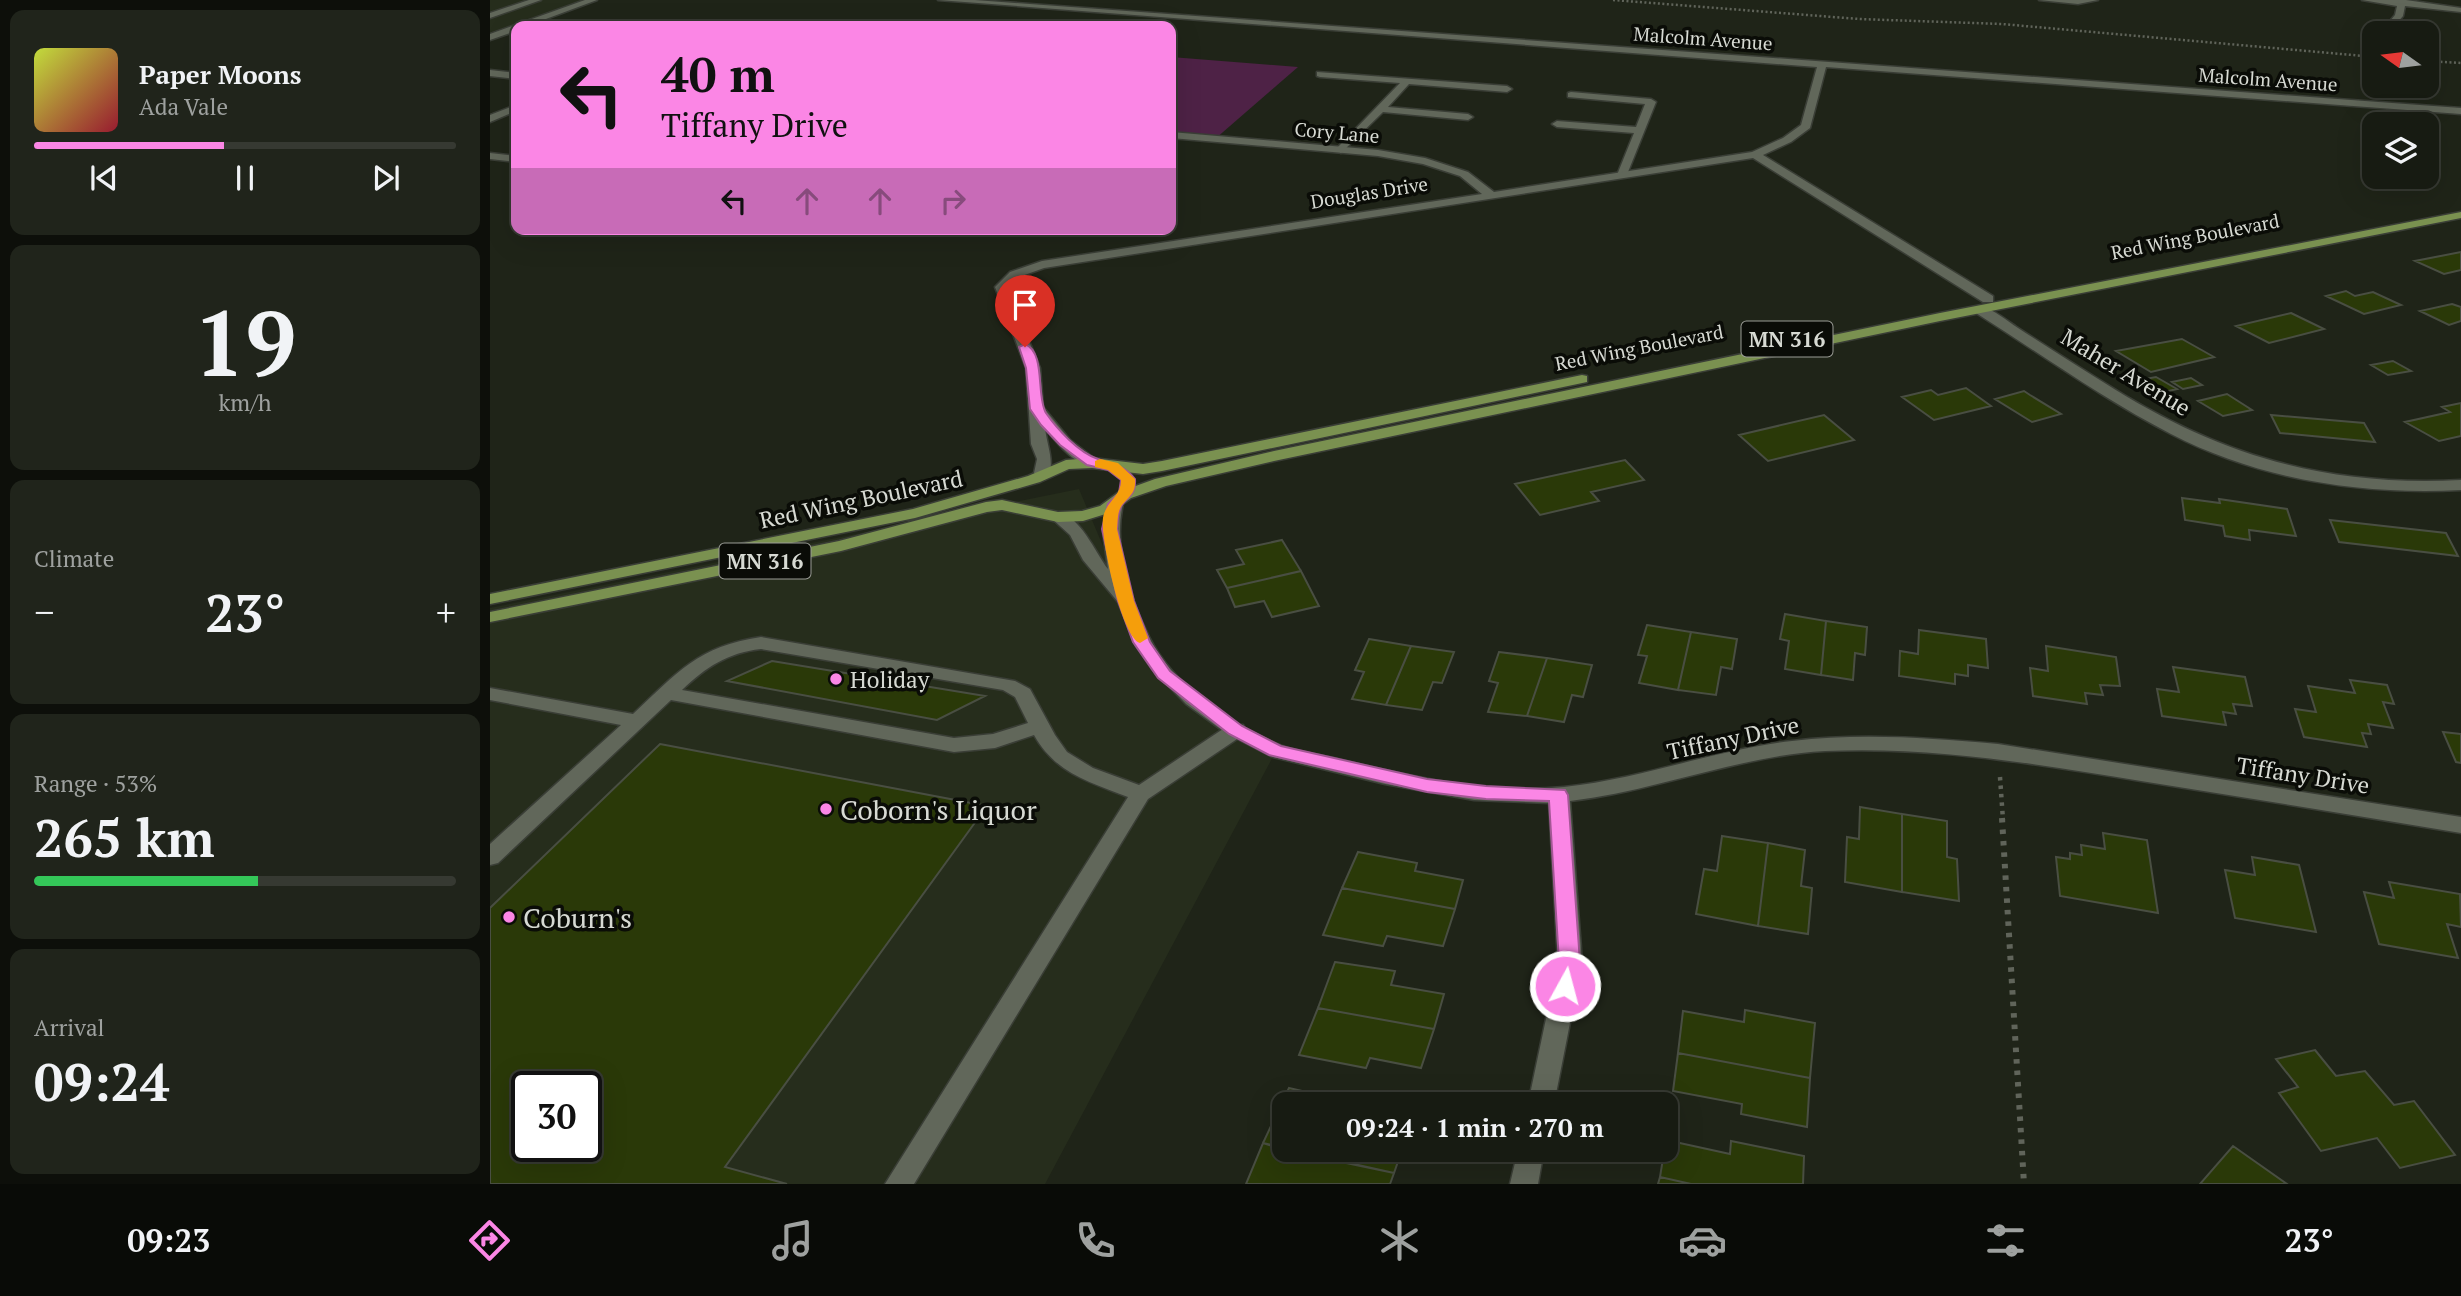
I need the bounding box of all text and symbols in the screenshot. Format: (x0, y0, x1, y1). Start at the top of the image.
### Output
street label: Malcolm Avenue (1633, 21, 1773, 55)
north arrow (2362, 21, 2440, 98)
map controls (2362, 21, 2439, 189)
text: 40 m (661, 41, 775, 106)
icon: left (546, 49, 637, 140)
text: Paper Moons (139, 57, 302, 91)
street label: Malcolm Avenue (2198, 62, 2338, 96)
text: Ada Vale (139, 91, 228, 122)
text: Tiffany Drive (661, 104, 848, 146)
button: layers (2362, 112, 2439, 189)
street label: Cory Lane (1294, 116, 1380, 148)
icon: previous (85, 159, 123, 197)
icon: pause (226, 159, 264, 197)
icon: next (367, 159, 405, 197)
street label: Douglas Drive (1309, 170, 1429, 214)
icon: left (715, 182, 753, 220)
icon: ahead (788, 182, 826, 220)
icon: ahead (861, 182, 899, 220)
icon: right (934, 182, 972, 220)
street label: Red Wing Boulevard (2109, 207, 2282, 265)
pin (995, 275, 1055, 347)
text: 19 (194, 281, 296, 402)
icon: arrive (1006, 286, 1044, 324)
street label: Red Wing Boulevard (1553, 318, 1726, 376)
street label: Maher Avenue (2055, 321, 2197, 423)
road number: MN 316 (1742, 322, 1832, 356)
text: km/h (218, 387, 272, 418)
street label: Red Wing Boulevard (757, 462, 966, 536)
text: Climate (34, 543, 114, 574)
road number: MN 316 (720, 544, 810, 578)
text: 23° (205, 578, 285, 647)
text: − (34, 587, 54, 637)
text: + (436, 587, 456, 637)
place label: Holiday (850, 664, 930, 695)
marker: Holiday (828, 671, 844, 687)
street label: Tiffany Drive (1664, 709, 1802, 767)
street label: Tiffany Drive (2234, 749, 2372, 801)
text: Range · 53% (34, 768, 157, 799)
place label: Coborn's Liquor (840, 791, 1037, 828)
marker: Coborn's Liquor (818, 801, 834, 817)
text: 265 km (34, 803, 215, 872)
place label: Coburn's (523, 899, 632, 936)
marker: Coburn's (501, 909, 517, 925)
position arrow (1528, 949, 1602, 1023)
text: Arrival (34, 1012, 105, 1043)
text: 09:24 (34, 1047, 169, 1116)
speed limit sign: 30 (511, 1071, 602, 1162)
text: 09:24 · 1 min · 270 m (1346, 1110, 1604, 1144)
icon: directions (465, 1216, 514, 1265)
icon: music (768, 1216, 817, 1265)
icon: phone (1071, 1216, 1120, 1265)
icon: climate (1375, 1216, 1424, 1265)
icon: car (1678, 1216, 1727, 1265)
icon: filters (1981, 1216, 2030, 1265)
text: 09:23 (127, 1219, 210, 1261)
text: 23° (2284, 1219, 2334, 1261)

